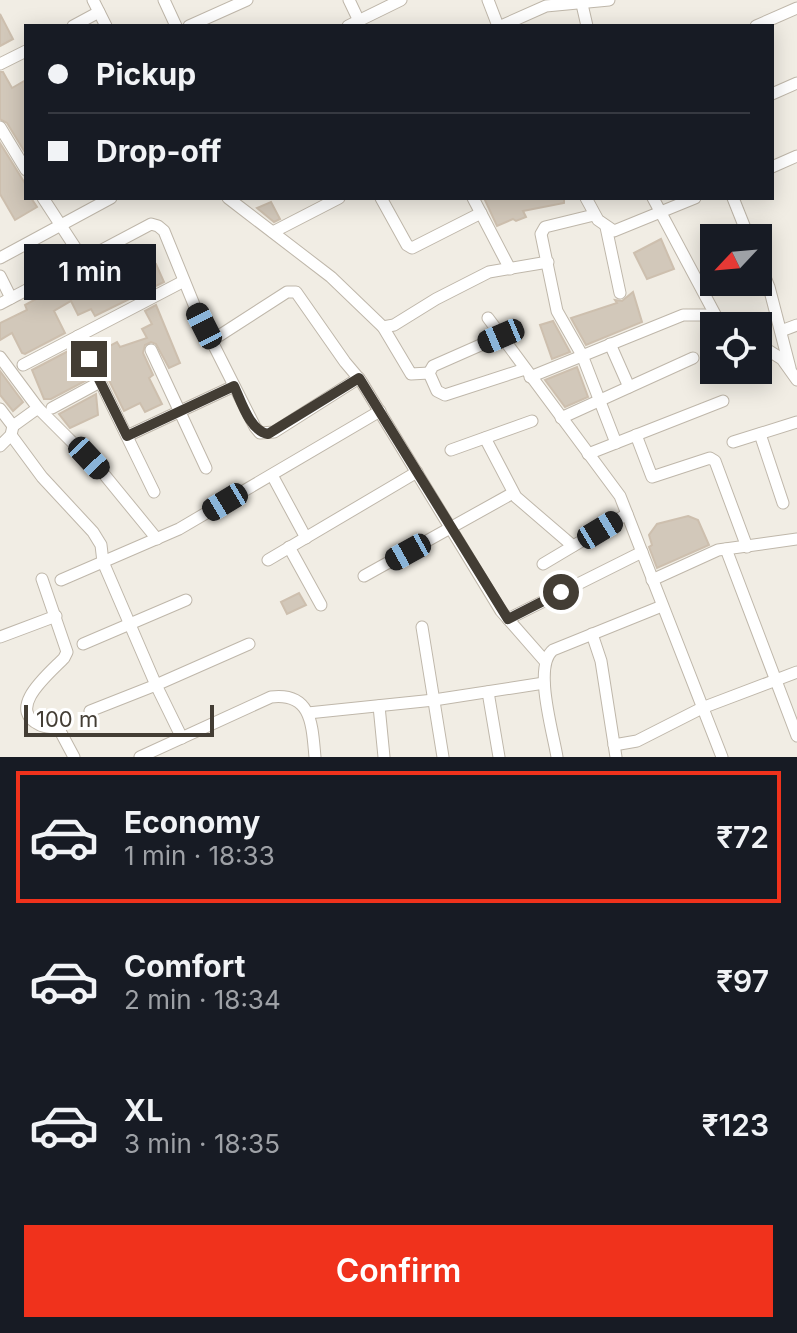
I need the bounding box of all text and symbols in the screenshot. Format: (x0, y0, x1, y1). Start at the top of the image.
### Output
text: Pickup (96, 56, 196, 92)
text: Drop-off (96, 133, 222, 169)
north arrow (700, 224, 772, 296)
map controls (700, 224, 772, 384)
callout: 1 min (23, 243, 155, 299)
text: 1 min (58, 256, 122, 287)
car (182, 299, 226, 353)
button: locate (700, 312, 772, 384)
car (474, 316, 528, 356)
route end (71, 341, 107, 377)
car (64, 432, 114, 484)
car (198, 479, 252, 525)
car (573, 507, 627, 553)
car (381, 530, 435, 574)
route start (543, 574, 579, 610)
scale bar (24, 701, 214, 737)
text: 100 m (36, 706, 98, 732)
icon: car (28, 801, 100, 873)
text: Economy (124, 804, 260, 840)
text: ₹72 (716, 819, 769, 855)
text: 1 min · 18:33 (124, 840, 275, 871)
icon: car (28, 945, 100, 1017)
text: Comfort (124, 948, 245, 984)
text: ₹97 (716, 963, 769, 999)
text: 2 min · 18:34 (124, 984, 281, 1015)
icon: car (28, 1089, 100, 1161)
text: XL (124, 1092, 163, 1128)
text: ₹123 (702, 1107, 769, 1143)
text: 3 min · 18:35 (124, 1128, 280, 1159)
button: Confirm (24, 1225, 773, 1317)

